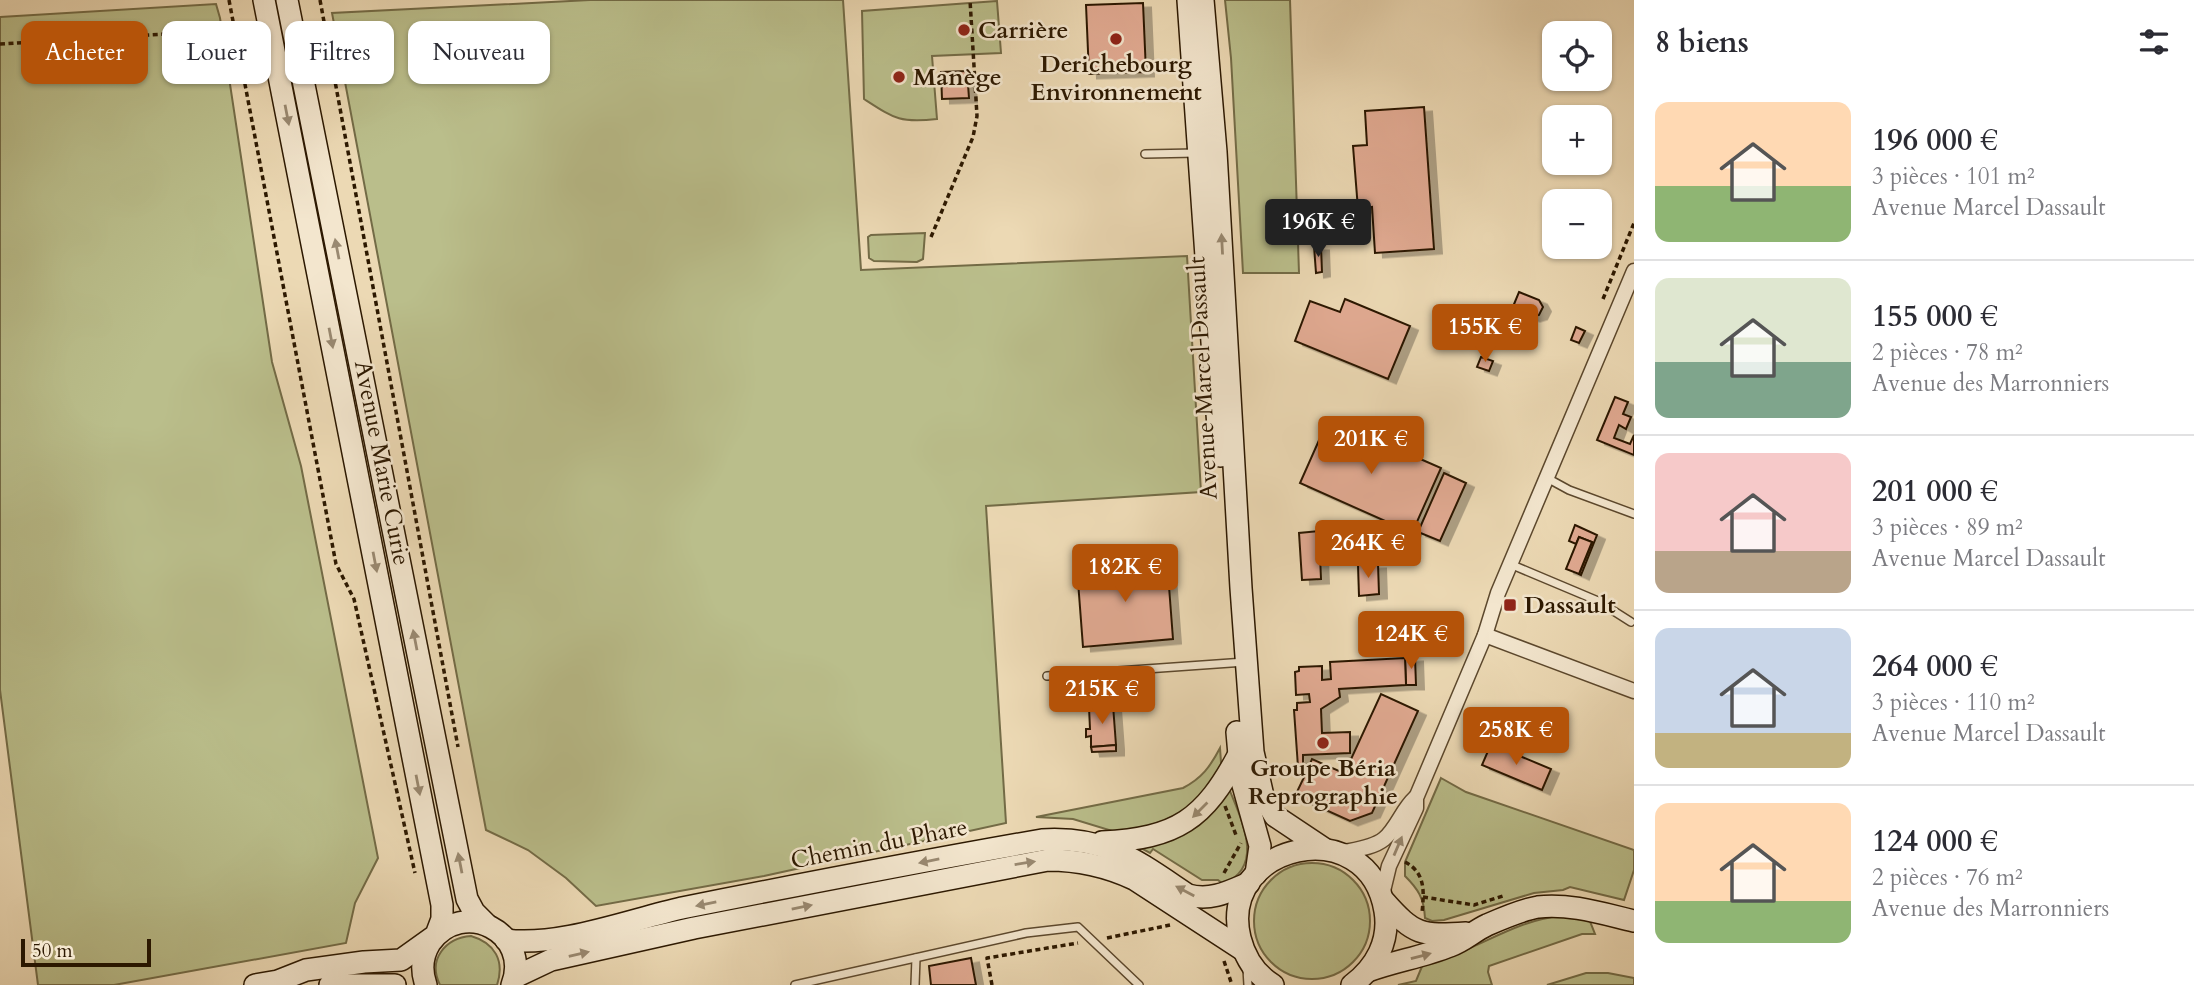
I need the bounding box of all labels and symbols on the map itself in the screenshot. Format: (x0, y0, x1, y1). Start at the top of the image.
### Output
place label: Carrière (978, 14, 1068, 47)
marker: Carrière (956, 22, 972, 38)
marker: Derichebourg Environnement (1108, 31, 1124, 47)
place label: Derichebourg Environnement (1030, 48, 1202, 109)
place label: Manège (913, 61, 1002, 94)
marker: Manège (891, 69, 907, 85)
one-way arrow (281, 104, 292, 126)
pin: 196K € (1261, 200, 1375, 259)
one-way arrow (1216, 233, 1227, 255)
one-way arrow (331, 238, 342, 260)
street label: Avenue Marcel Dassault (1180, 255, 1226, 500)
pin: 155K € (1428, 304, 1542, 364)
one-way arrow (325, 327, 336, 349)
street label: Avenue Marie Curie (346, 358, 418, 568)
pin: 201K € (1314, 416, 1428, 476)
pin: 264K € (1311, 520, 1425, 580)
pin: 182K € (1068, 544, 1182, 604)
one-way arrow (369, 551, 380, 573)
place label: Dassault (1524, 589, 1616, 622)
marker: Dassault (1502, 597, 1518, 613)
pin: 124K € (1354, 612, 1468, 671)
one-way arrow (410, 629, 421, 651)
pin: 215K € (1045, 666, 1159, 726)
pin: 258K € (1459, 708, 1573, 767)
marker: Groupe Béria Reprographie (1315, 735, 1331, 751)
place label: Groupe Béria Reprographie (1248, 752, 1398, 813)
one-way arrow (413, 774, 424, 796)
one-way arrow (1192, 801, 1209, 818)
street label: Chemin du Phare (788, 811, 970, 877)
one-way arrow (1393, 835, 1404, 856)
one-way arrow (454, 852, 465, 874)
one-way arrow (918, 856, 940, 867)
one-way arrow (1014, 857, 1036, 868)
one-way arrow (1175, 885, 1195, 897)
one-way arrow (695, 899, 717, 910)
one-way arrow (791, 901, 813, 912)
scale bar (21, 936, 150, 968)
one-way arrow (568, 948, 590, 959)
one-way arrow (1411, 950, 1433, 961)

